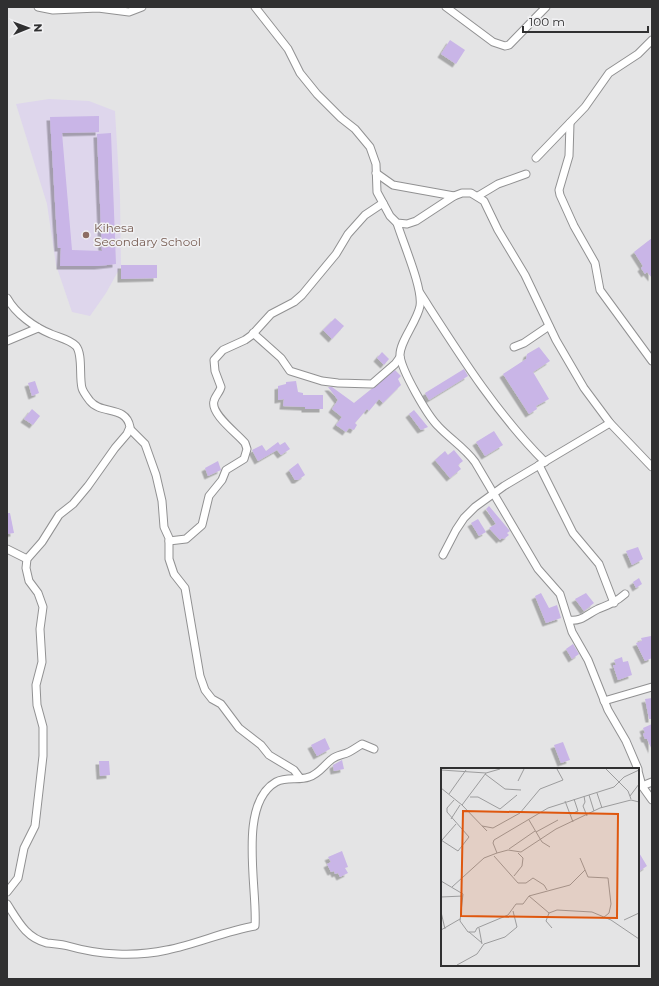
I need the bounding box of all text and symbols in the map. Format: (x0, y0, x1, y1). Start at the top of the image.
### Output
north arrow (8, 8, 48, 48)
scale bar (523, 8, 648, 34)
text: 100 m (529, 14, 565, 29)
text: N (31, 23, 45, 32)
place label: Kihesa Secondary School (94, 220, 201, 249)
marker: Kihesa Secondary School (81, 230, 91, 240)
inset map (441, 768, 639, 966)

